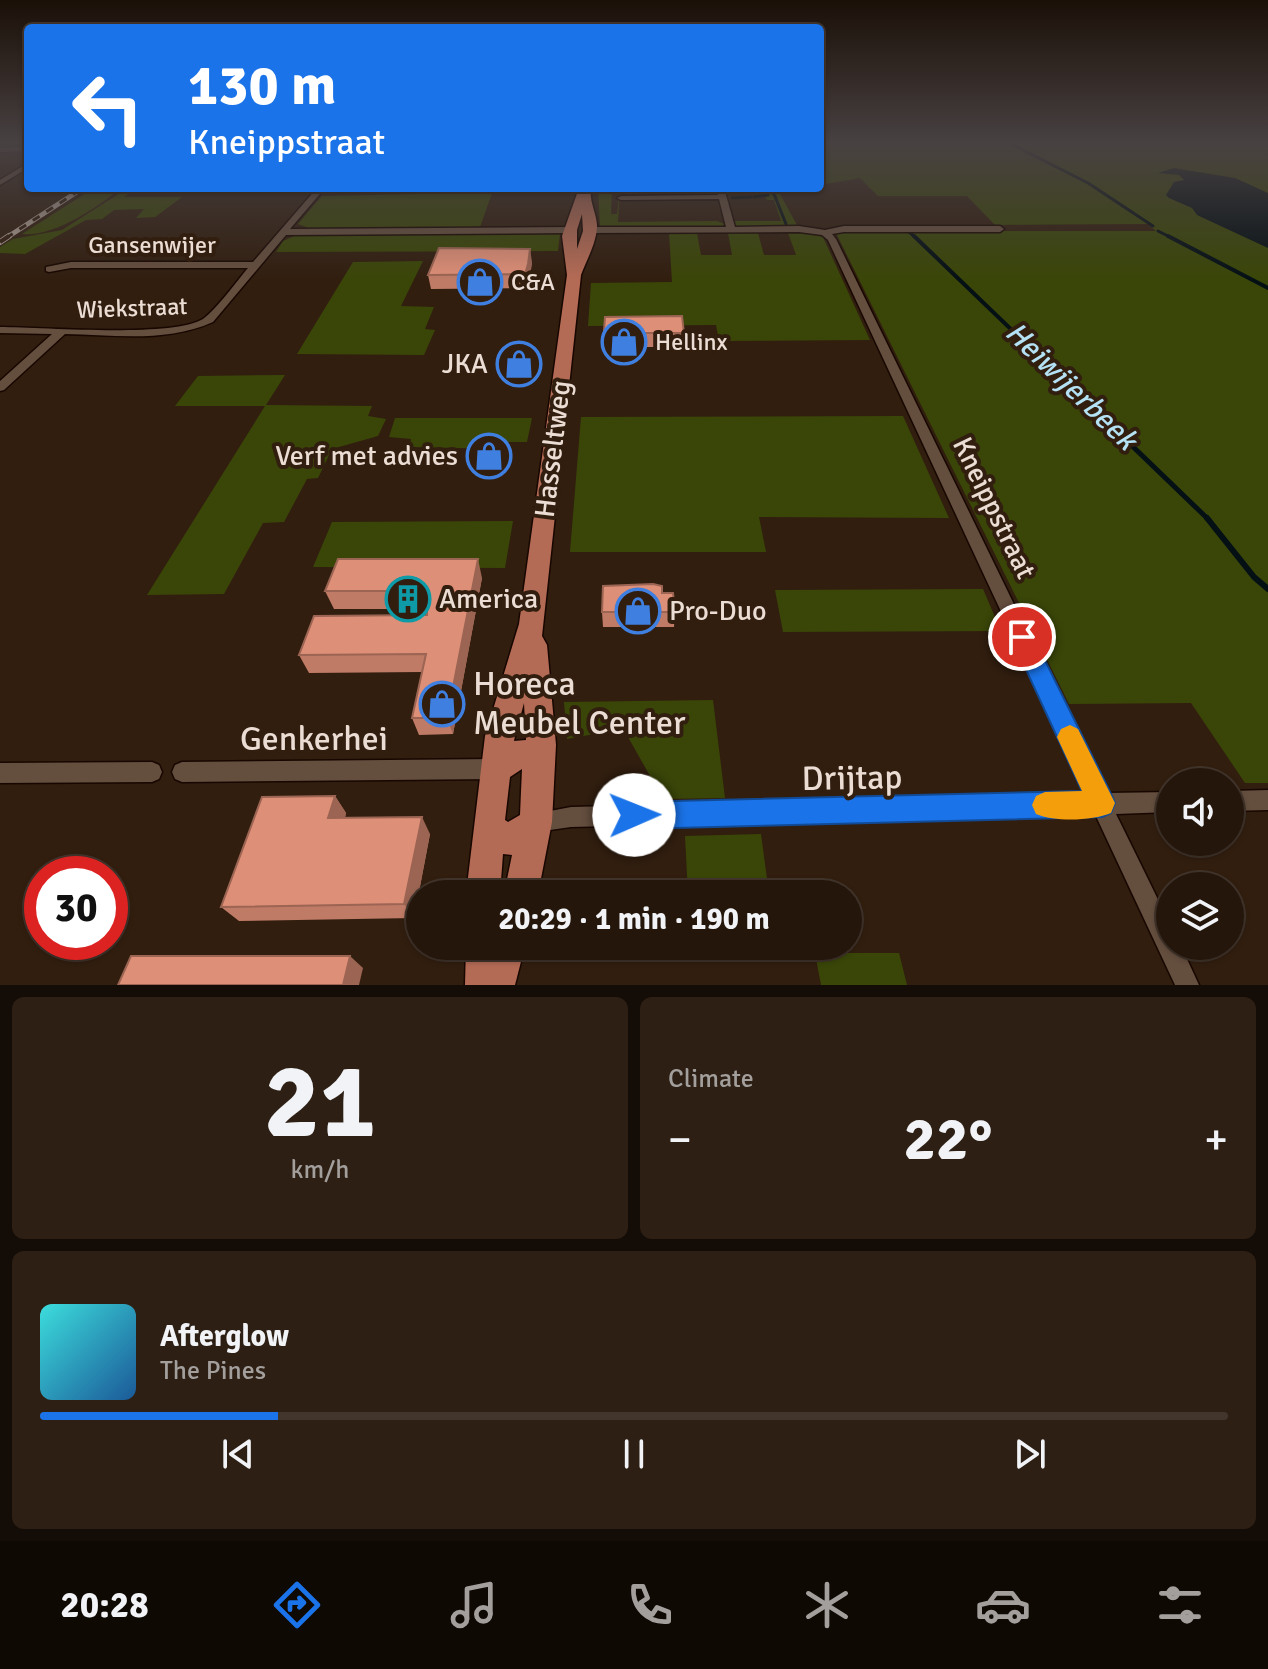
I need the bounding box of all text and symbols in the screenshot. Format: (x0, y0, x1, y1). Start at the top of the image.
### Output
text: 130 m (188, 51, 336, 120)
icon: left (56, 56, 160, 160)
text: Kneippstraat (188, 120, 385, 165)
street label: Gansenwijer (88, 230, 216, 260)
shop icon: C&A (456, 258, 504, 306)
place label: C&A (511, 267, 555, 297)
street label: Wiekstraat (76, 291, 188, 325)
water label: Heiwijerbeek (998, 314, 1147, 460)
shop icon: Hellinx (600, 318, 648, 366)
place label: Hellinx (655, 327, 728, 357)
shop icon: JKA (495, 340, 543, 388)
place label: JKA (442, 347, 488, 381)
street label: Hasseltweg (528, 378, 578, 520)
shop icon: Verf met advies (465, 432, 513, 480)
street label: Kneippstraat (945, 432, 1043, 585)
place label: Verf met advies (275, 439, 458, 473)
building icon: America (384, 575, 432, 623)
place label: America (439, 582, 538, 616)
shop icon: Pro-Duo (614, 587, 662, 635)
place label: Pro-Duo (669, 594, 767, 628)
pin (988, 603, 1056, 671)
icon: arrive (1000, 615, 1044, 659)
place label: Horeca Meubel Center (473, 663, 686, 744)
shop icon: Horeca Meubel Center (418, 680, 466, 728)
street label: Genkerhei (240, 718, 388, 760)
street label: Drijtap (801, 756, 903, 800)
map controls (1156, 768, 1244, 960)
button: sound (1156, 768, 1244, 856)
position arrow (592, 773, 676, 857)
speed limit sign: 30 (24, 856, 128, 960)
button: layers (1156, 872, 1244, 960)
text: 20:29 · 1 min · 190 m (498, 901, 770, 938)
text: 21 (264, 1038, 376, 1166)
text: Climate (668, 1063, 754, 1095)
text: 22° (904, 1103, 992, 1177)
text: − (668, 1113, 692, 1167)
text: + (1204, 1113, 1228, 1167)
text: km/h (291, 1154, 349, 1186)
text: Afterglow (160, 1318, 289, 1355)
text: The Pines (160, 1355, 266, 1387)
icon: previous (216, 1432, 260, 1476)
icon: pause (612, 1432, 656, 1476)
icon: next (1008, 1432, 1052, 1476)
icon: directions (269, 1577, 325, 1633)
icon: music (446, 1577, 502, 1633)
icon: phone (622, 1577, 678, 1633)
icon: climate (799, 1577, 855, 1633)
icon: car (975, 1577, 1031, 1633)
icon: filters (1152, 1577, 1208, 1633)
text: 20:28 (60, 1583, 149, 1628)

